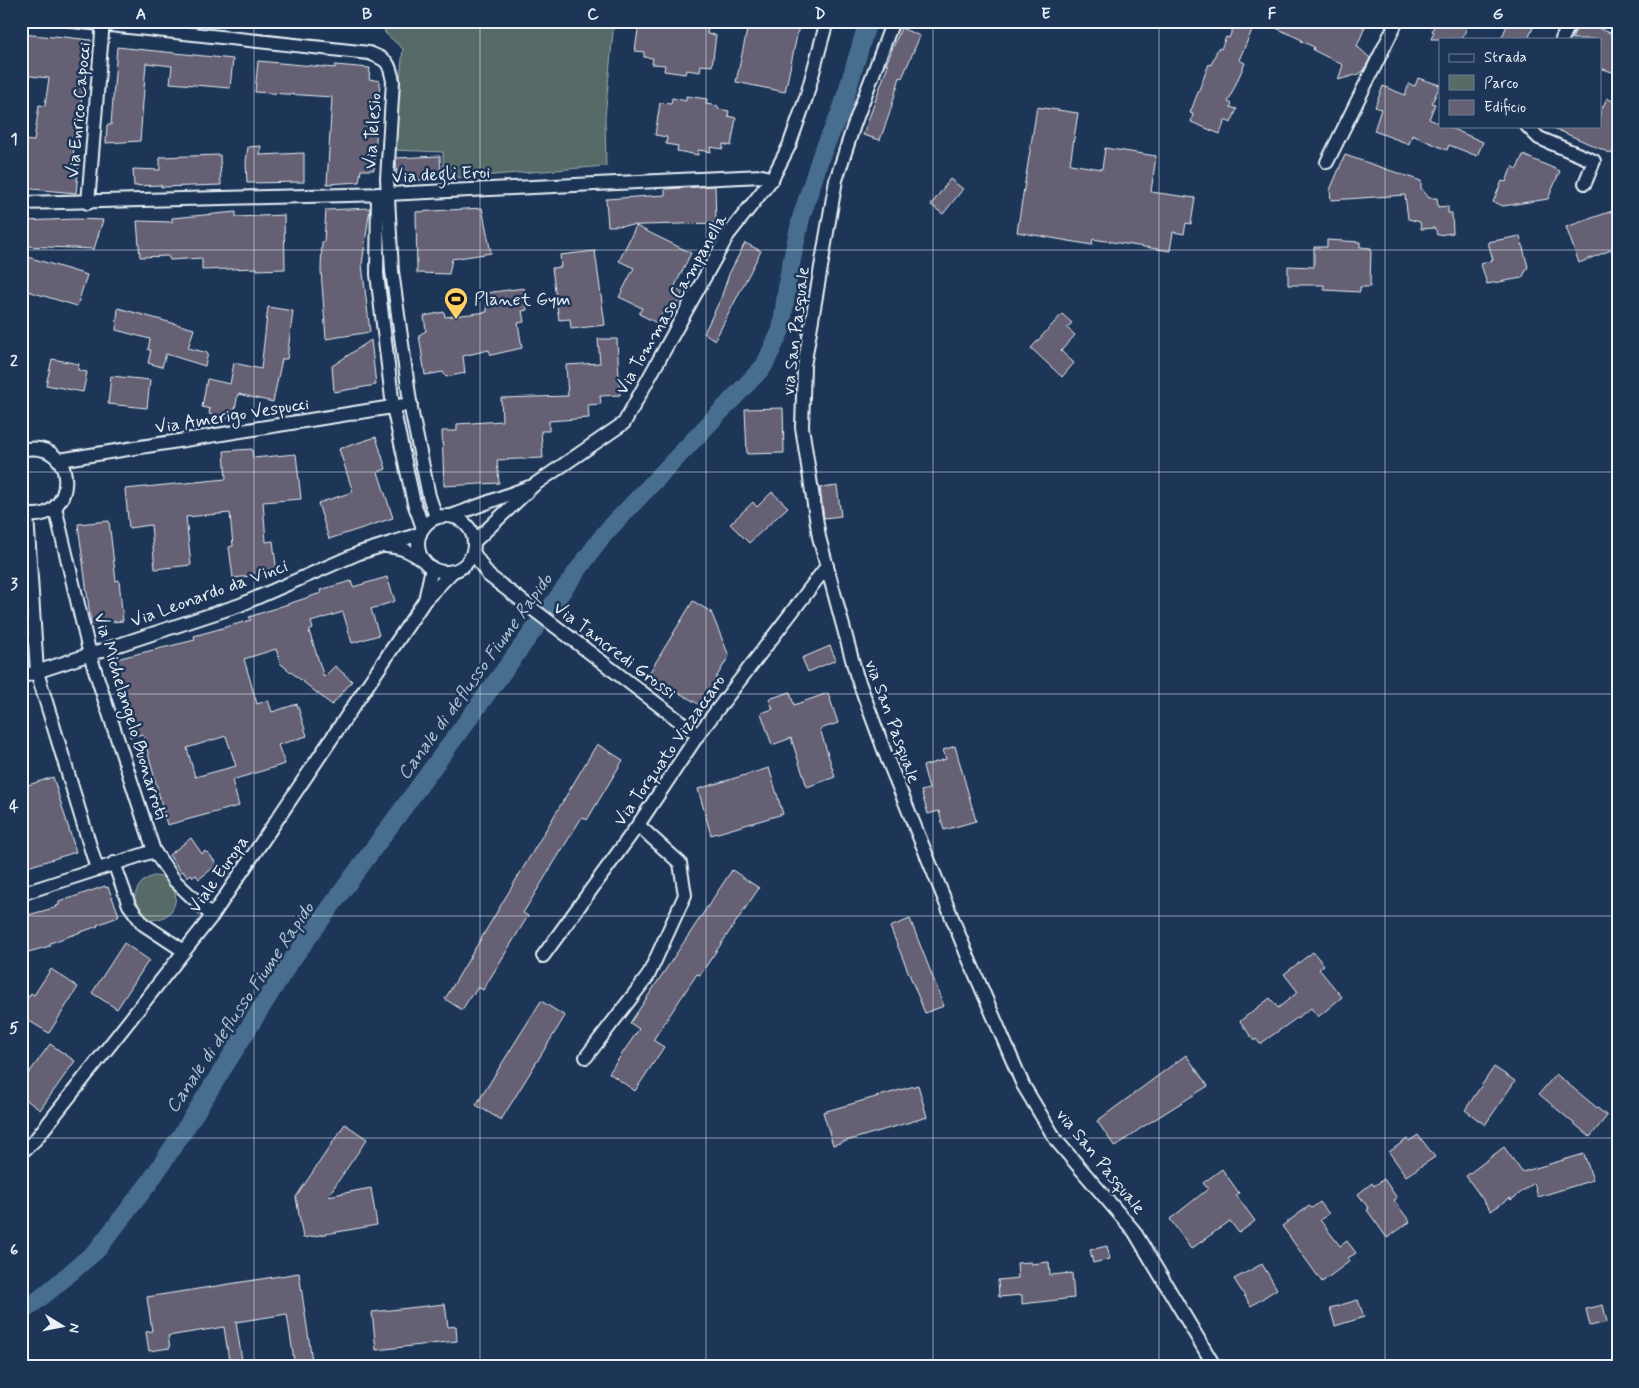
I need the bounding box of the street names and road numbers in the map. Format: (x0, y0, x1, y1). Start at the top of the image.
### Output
street label: Via Enrico Capocci (61, 41, 97, 179)
street label: Via Telesio (358, 92, 388, 170)
street label: Via degli Eroi (391, 160, 491, 192)
street label: Via Tommaso Campanella (610, 210, 734, 399)
street label: via San Pasquale (776, 265, 816, 397)
street label: Via Amerigo Vespucci (153, 392, 311, 441)
street label: Via Leonardo da Vinci (127, 554, 291, 634)
street label: Via Tancredi Grossi (548, 597, 681, 705)
street label: Via Michelangelo Buonarroti (86, 610, 173, 823)
street label: via San Pasquale (859, 656, 926, 787)
street label: Via Torquato Vizzaccaro (608, 670, 731, 831)
street label: Viale Europa (183, 831, 254, 918)
street label: via San Pasquale (1050, 1104, 1151, 1220)

